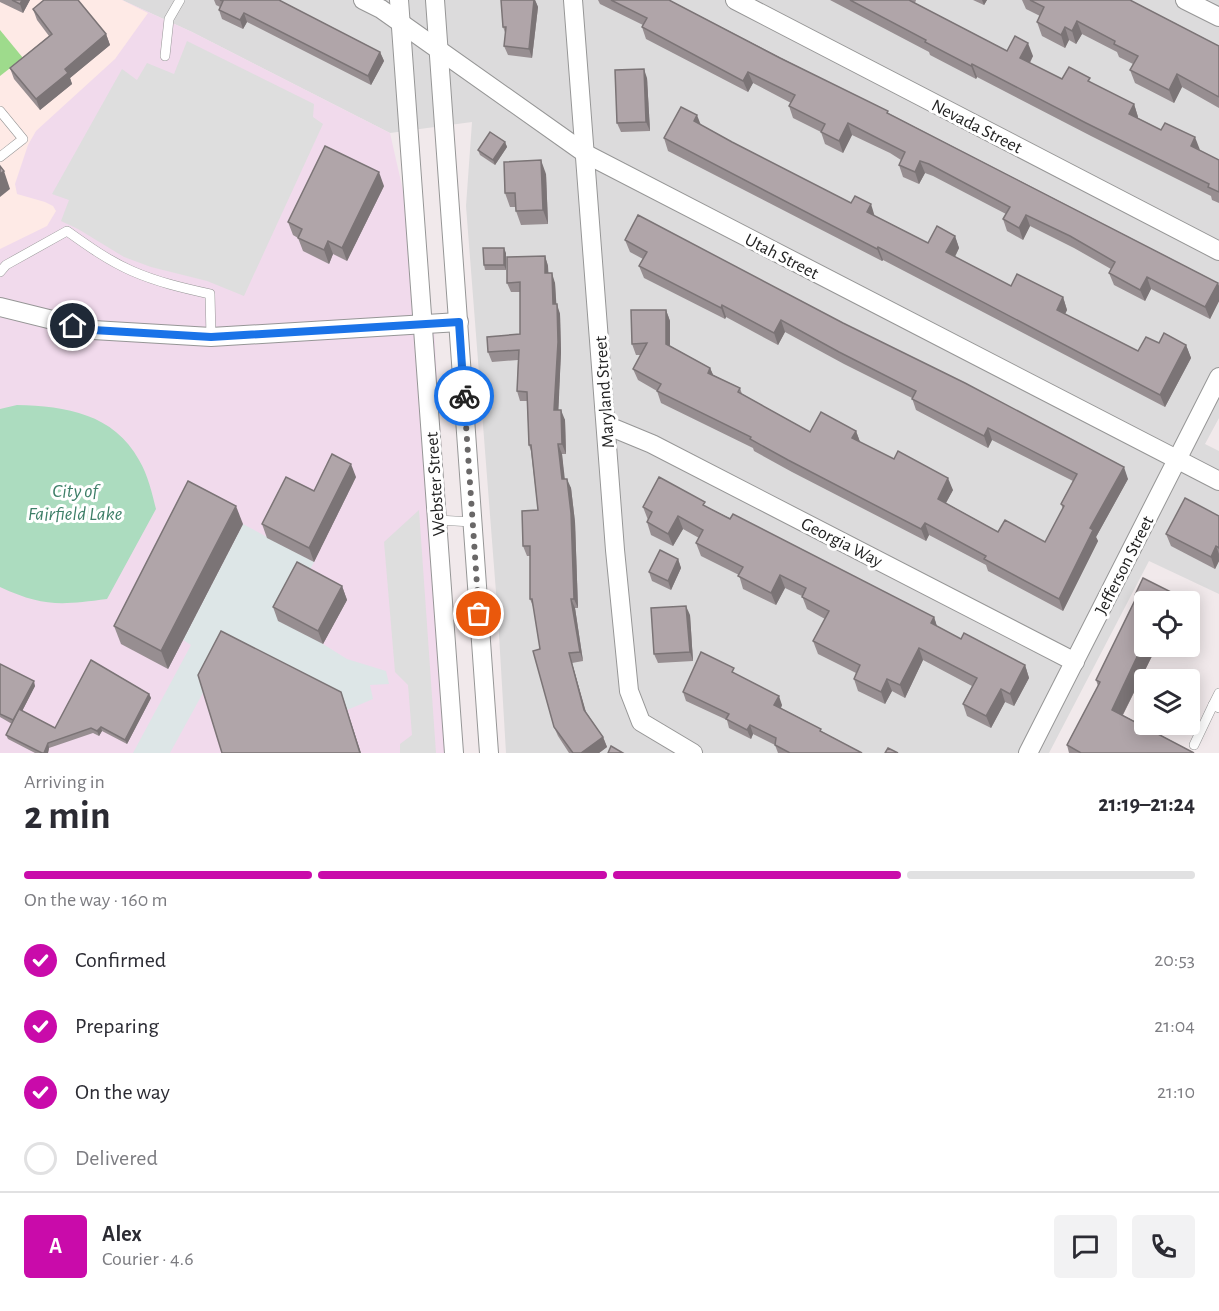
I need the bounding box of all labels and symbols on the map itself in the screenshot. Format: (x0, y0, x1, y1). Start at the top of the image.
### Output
street label: Nevada Street (928, 96, 1025, 157)
street label: Utah Street (742, 231, 822, 283)
pin (47, 300, 98, 351)
street label: Maryland Street (592, 335, 618, 449)
courier (434, 366, 494, 426)
street label: Webster Street (423, 431, 449, 537)
water label: City of Fairfield Lake (28, 481, 123, 524)
street label: Jefferson Street (1092, 513, 1158, 618)
street label: Georgia Way (798, 515, 885, 571)
pin (453, 588, 504, 639)

